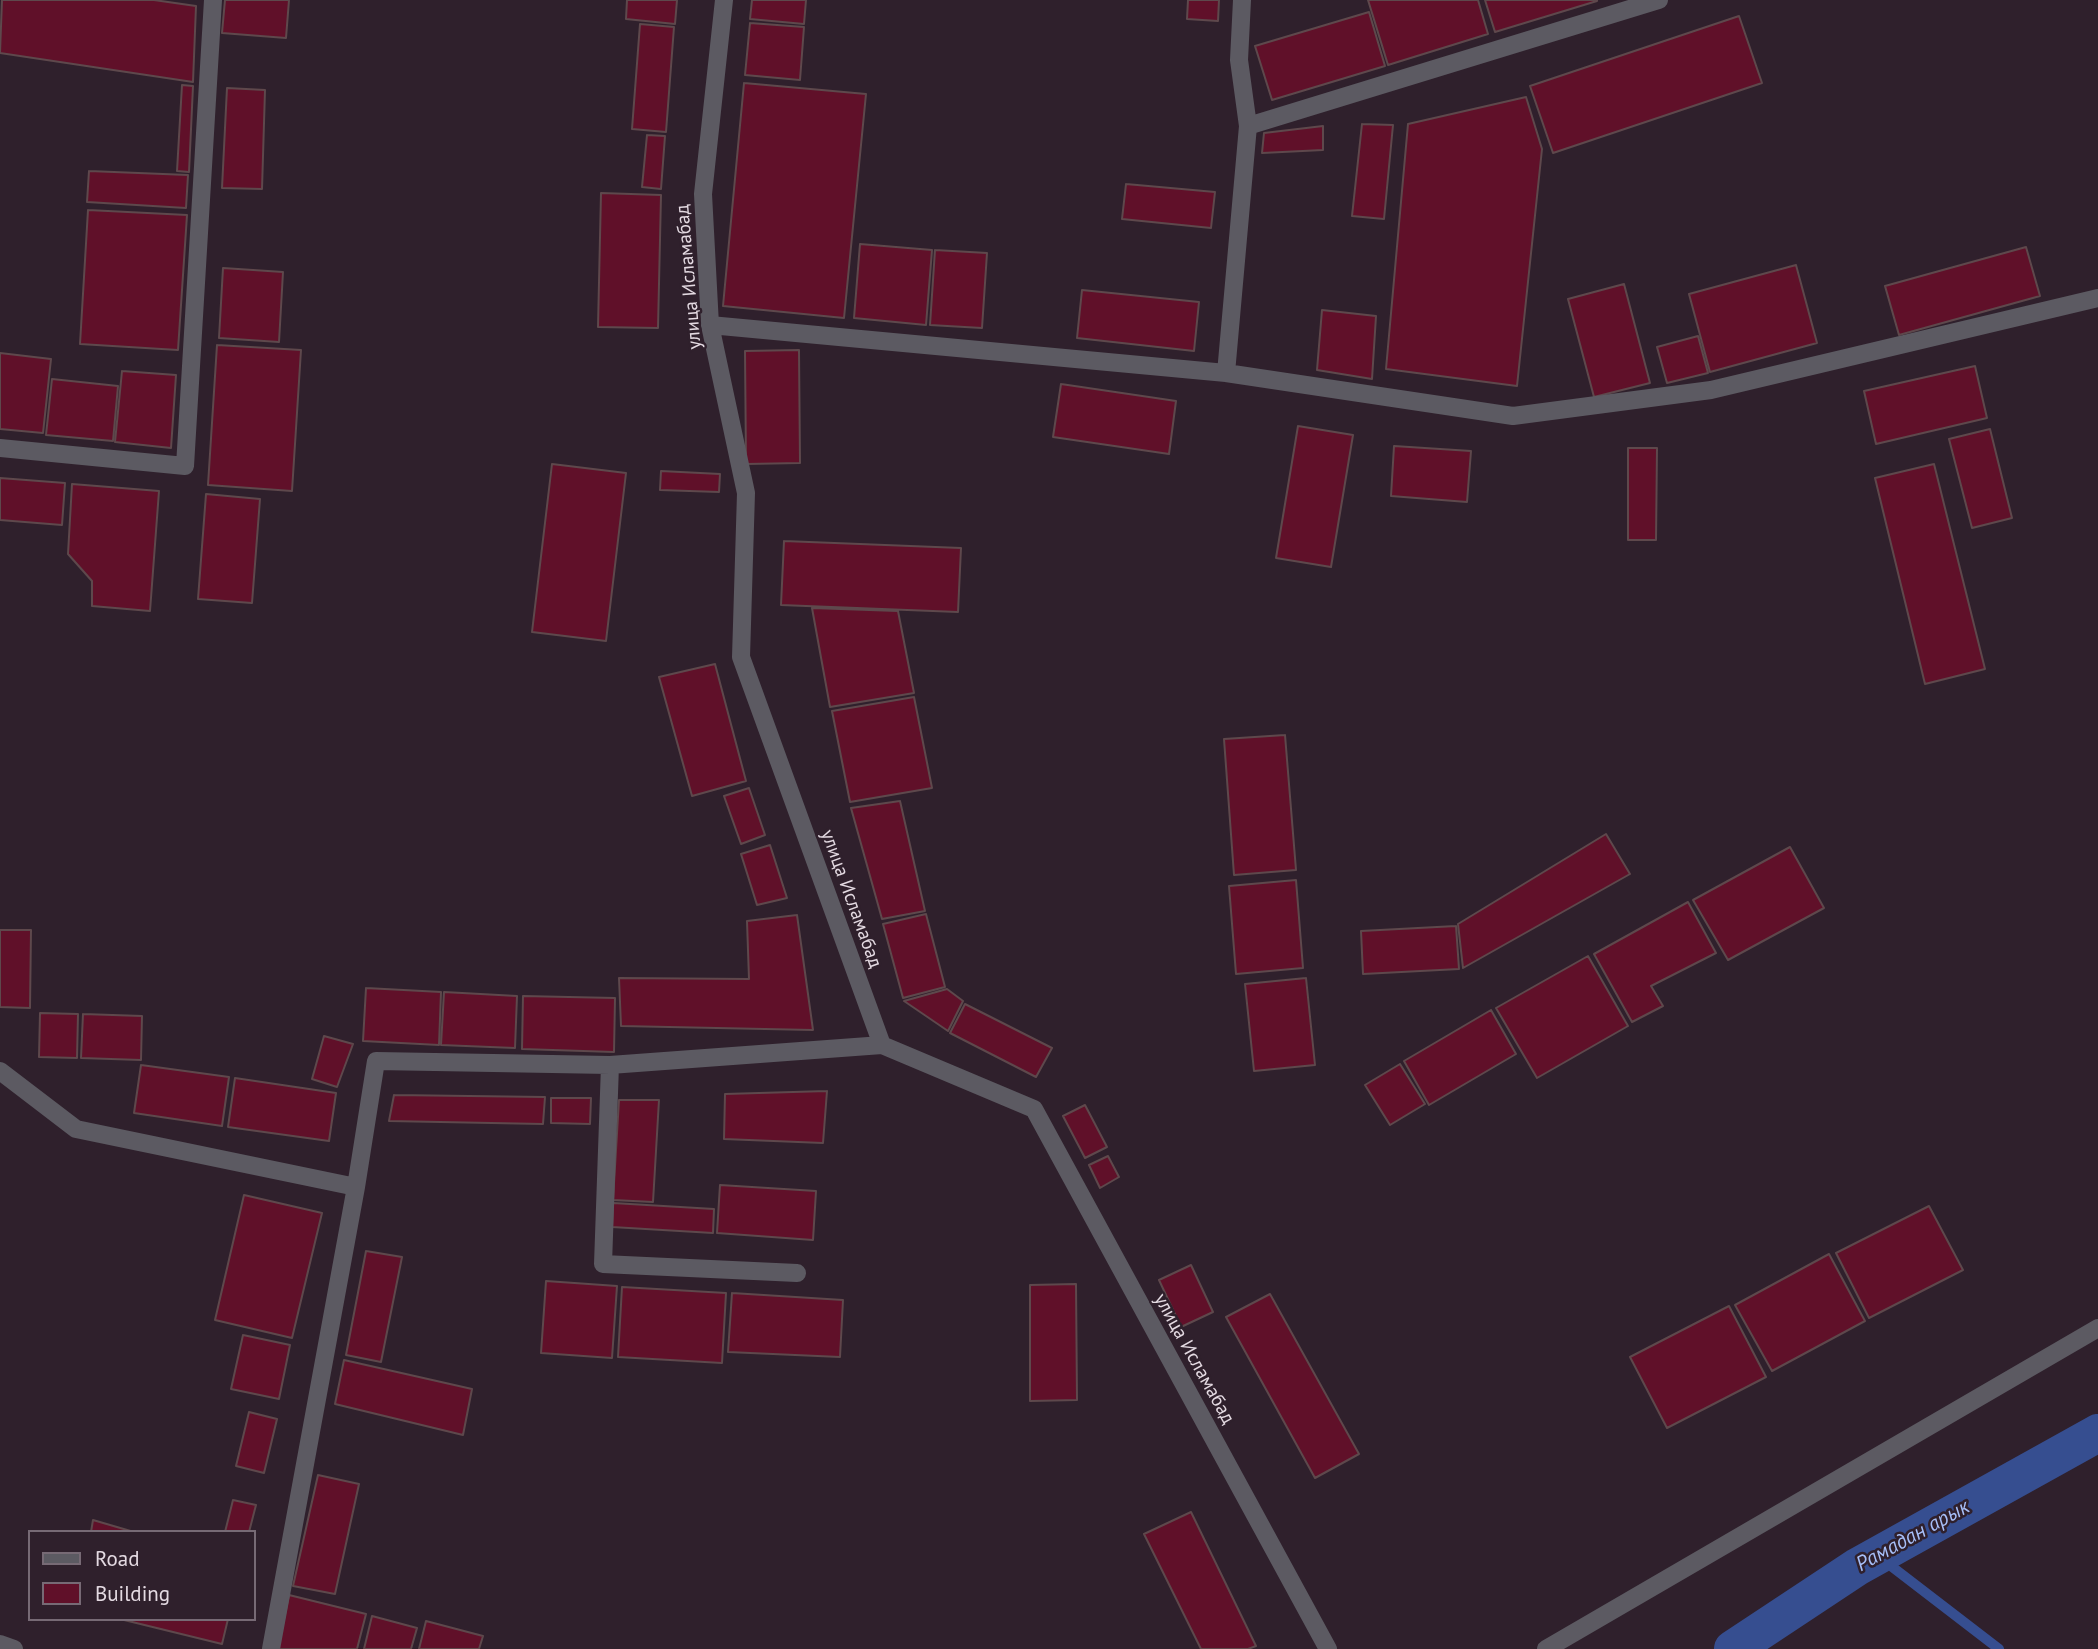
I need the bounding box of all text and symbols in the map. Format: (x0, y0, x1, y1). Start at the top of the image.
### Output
street label: улица Исламабад (671, 204, 707, 350)
street label: улица Исламабад (815, 827, 887, 971)
street label: улица Исламабад (1149, 1290, 1239, 1428)
water label: Рамадан арык (1852, 1494, 1974, 1578)
legend (28, 1530, 256, 1621)
text: Road (95, 1545, 139, 1572)
text: Building (95, 1580, 170, 1607)

